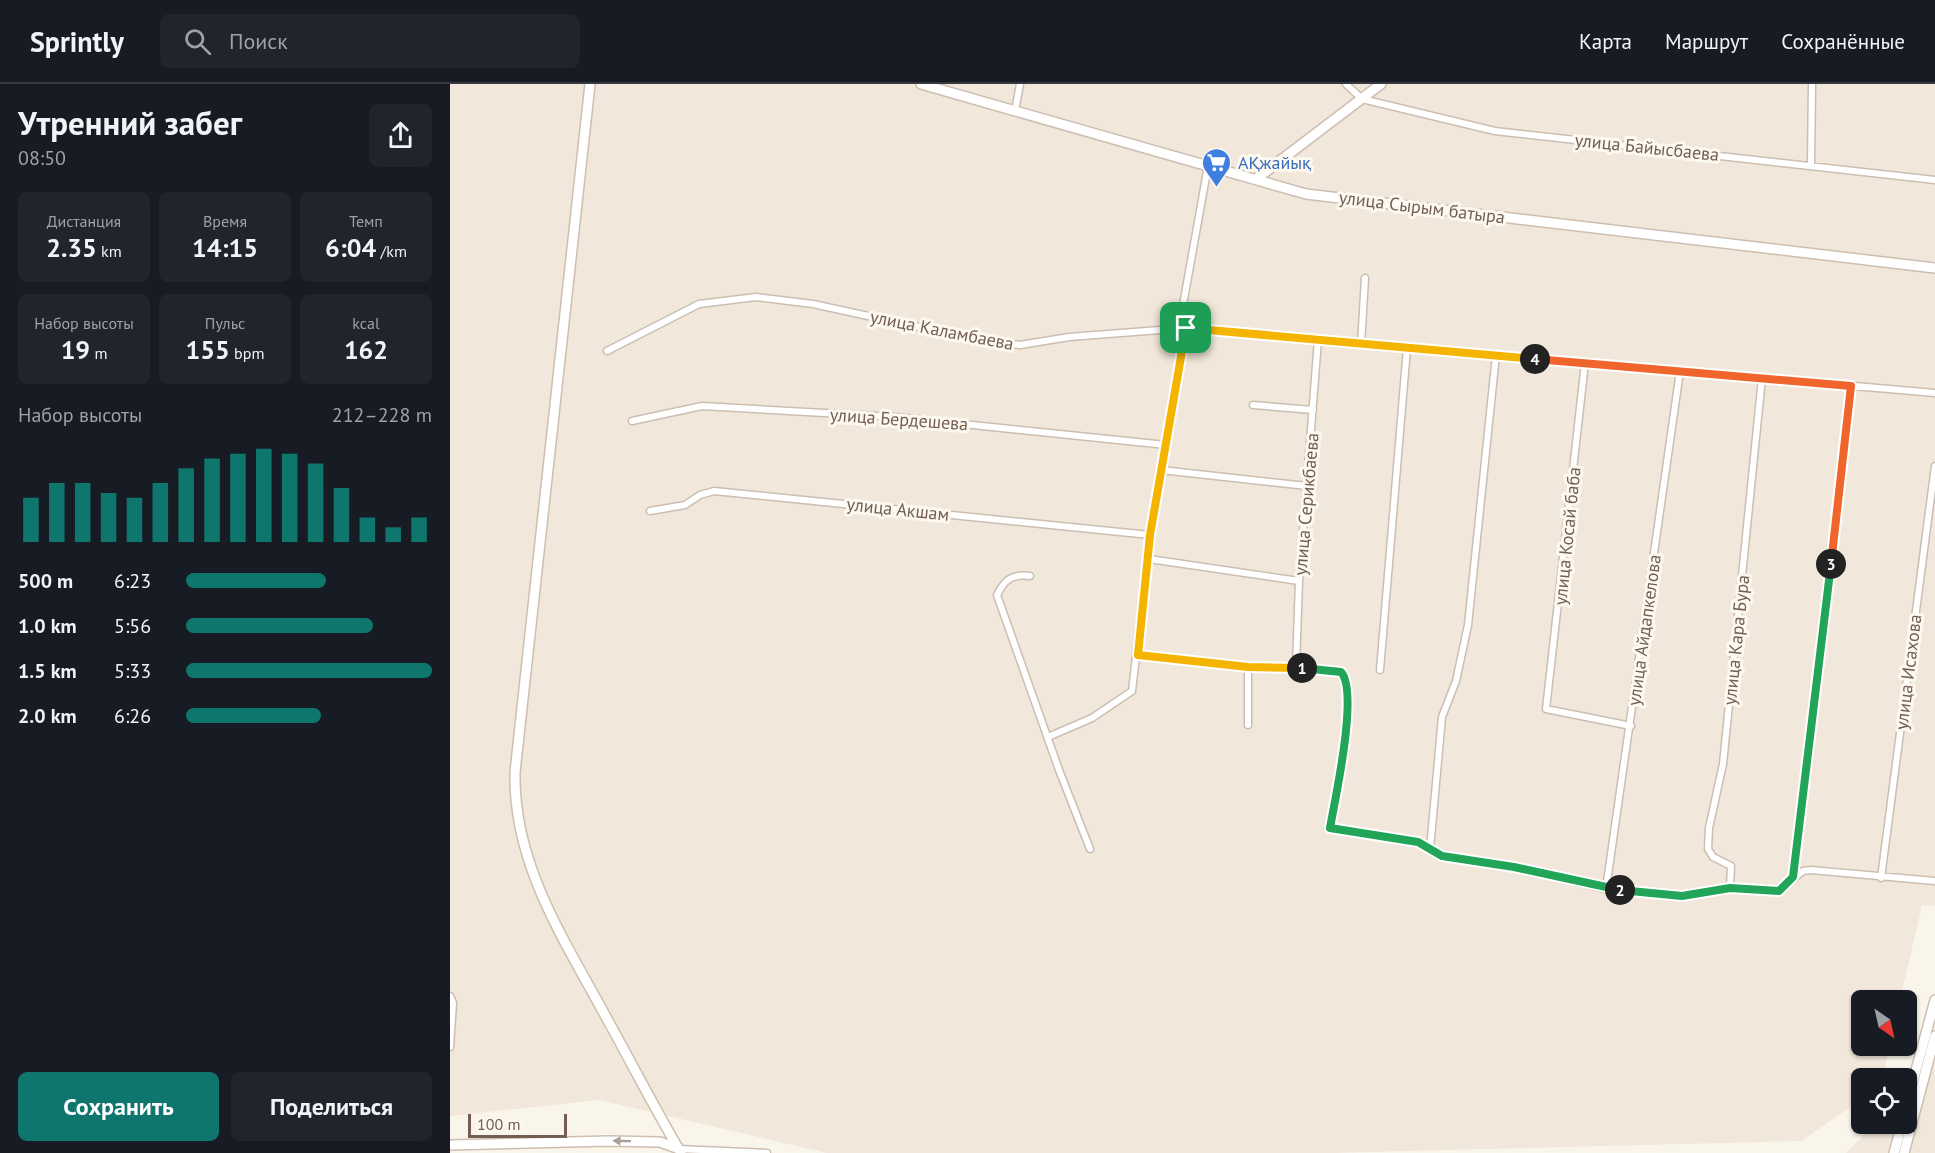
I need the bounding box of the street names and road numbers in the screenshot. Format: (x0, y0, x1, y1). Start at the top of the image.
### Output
street label: улица Байысбаева (1574, 128, 1720, 166)
street label: улица Сырым батыра (1338, 185, 1506, 229)
street label: улица Каламбаева (868, 305, 1016, 355)
street label: улица Бердешева (829, 403, 969, 435)
street label: улица Серикбаева (1288, 432, 1324, 576)
street label: улица Косай баба (1548, 466, 1586, 606)
street label: улица Акшам (846, 492, 950, 526)
street label: улица Айдапкелова (1622, 553, 1666, 707)
street label: улица Кара Бура (1718, 574, 1754, 706)
street label: улица Исахова (1889, 613, 1927, 731)

